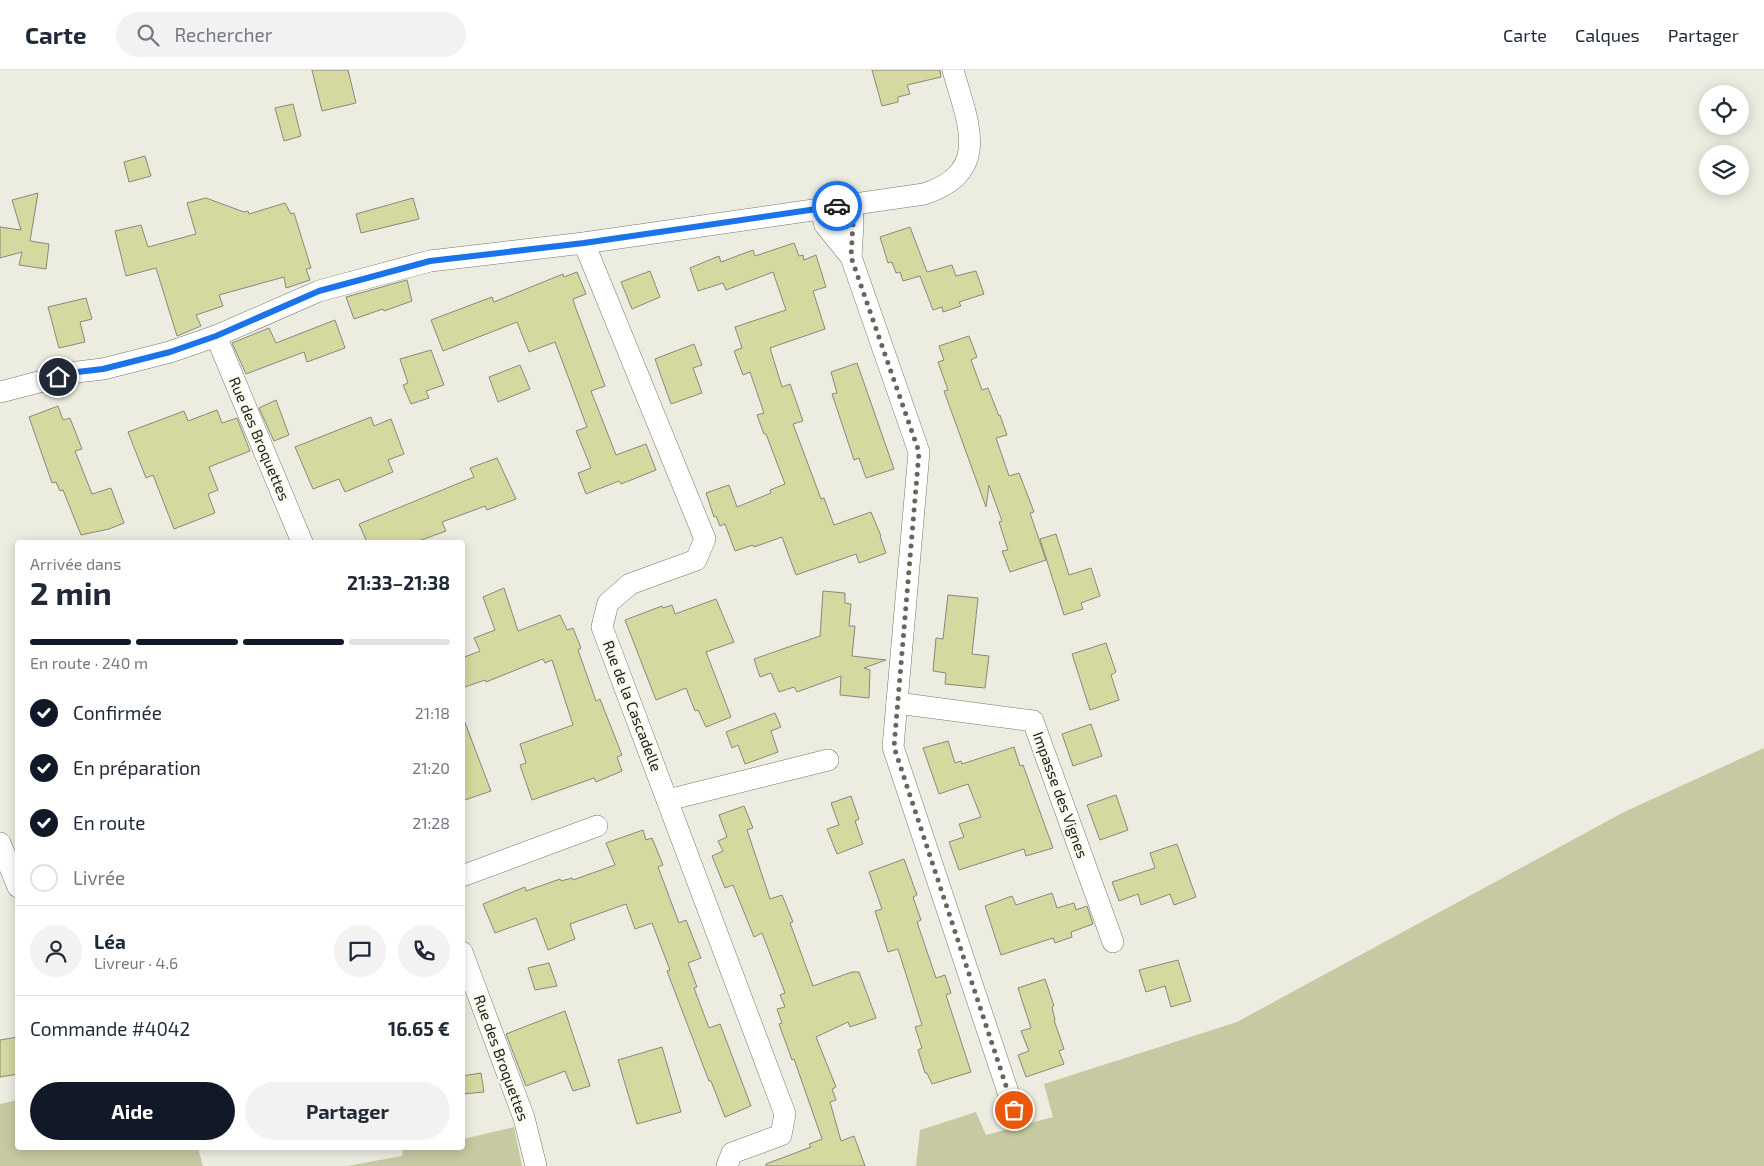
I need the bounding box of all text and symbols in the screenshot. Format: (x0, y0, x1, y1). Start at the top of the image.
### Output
search box (116, 12, 466, 57)
text: Carte (25, 20, 86, 49)
icon: search (134, 21, 162, 49)
text: Rechercher (174, 23, 272, 46)
text: Carte (1503, 24, 1547, 46)
text: Calques (1575, 24, 1640, 46)
text: Partager (1668, 24, 1739, 46)
map controls (1699, 85, 1749, 195)
button: locate (1699, 85, 1749, 135)
button: layers (1699, 145, 1749, 195)
courier (812, 181, 862, 231)
icon: car (823, 192, 851, 220)
pin (37, 356, 79, 398)
icon: home (44, 363, 72, 391)
street label: Rue des Broquettes (226, 374, 294, 503)
text: Arrivée dans (30, 554, 121, 573)
text: 21:33–21:38 (347, 571, 450, 594)
text: 2 min (30, 573, 112, 611)
street label: Rue de la Cascadelle (600, 638, 666, 774)
text: En route · 240 m (30, 653, 148, 672)
icon: check (30, 699, 58, 727)
text: Confirmée (73, 701, 162, 724)
text: 21:18 (415, 703, 450, 722)
street label: Impasse des Vignes (1030, 729, 1092, 860)
icon: check (30, 754, 58, 782)
text: En préparation (73, 756, 201, 779)
text: 21:20 (412, 758, 450, 777)
icon: check (30, 809, 58, 837)
text: En route (73, 811, 145, 834)
text: 21:28 (412, 813, 450, 832)
text: Livrée (73, 866, 125, 889)
button: person (30, 925, 82, 977)
button: chat (334, 925, 386, 977)
button: phone (398, 925, 450, 977)
text: Léa (94, 930, 126, 953)
text: Livreur · 4.6 (94, 953, 178, 972)
street label: Rue des Broquettes (471, 992, 533, 1123)
text: Commande #4042 (30, 1017, 190, 1040)
text: 16.65 € (388, 1017, 450, 1040)
button: Aide (30, 1082, 235, 1140)
button: Partager (245, 1082, 450, 1140)
pin (993, 1089, 1035, 1131)
icon: bag (1000, 1096, 1028, 1124)

